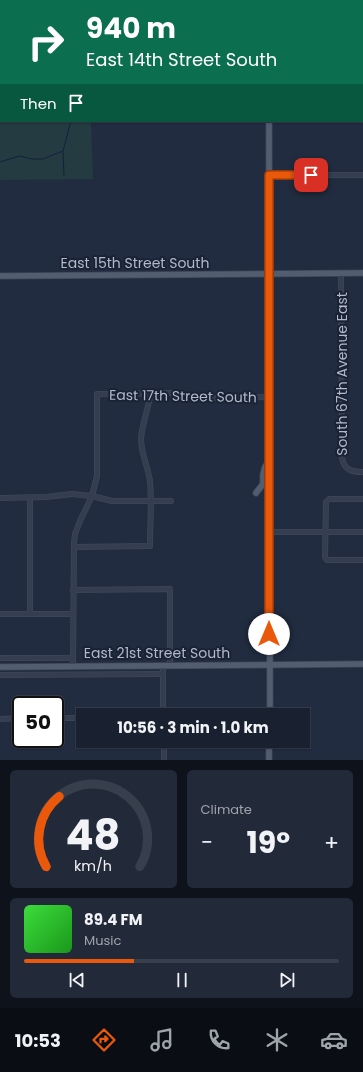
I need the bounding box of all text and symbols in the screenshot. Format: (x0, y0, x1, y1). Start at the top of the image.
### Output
text: 940 m (86, 9, 176, 48)
icon: right (20, 16, 72, 68)
text: East 14th Street South (86, 47, 277, 72)
icon: arrive (65, 92, 87, 114)
text: Then (20, 93, 57, 114)
pin (294, 158, 328, 192)
icon: arrive (300, 164, 322, 186)
street label: East 15th Street South (61, 253, 209, 273)
street label: South 67th Avenue East (332, 292, 352, 456)
street label: East 17th Street South (109, 385, 257, 407)
position arrow (248, 613, 290, 655)
street label: East 21st Street South (84, 643, 230, 663)
speed limit sign: 50 (12, 696, 64, 748)
text: 10:56 · 3 min · 1.0 km (117, 717, 269, 738)
text: Climate (201, 800, 252, 819)
text: 48 (66, 806, 121, 865)
text: 19° (246, 821, 290, 864)
text: − (201, 827, 213, 858)
text: + (324, 827, 339, 858)
text: km/h (74, 856, 112, 876)
text: 89.4 FM (84, 909, 143, 930)
text: Music (84, 931, 121, 950)
icon: previous (66, 969, 88, 991)
icon: pause (171, 969, 193, 991)
icon: next (276, 969, 298, 991)
icon: directions (90, 1026, 118, 1054)
icon: music (148, 1026, 176, 1054)
icon: phone (205, 1026, 233, 1054)
icon: climate (263, 1026, 291, 1054)
icon: car (320, 1026, 348, 1054)
text: 10:53 (15, 1028, 61, 1053)

